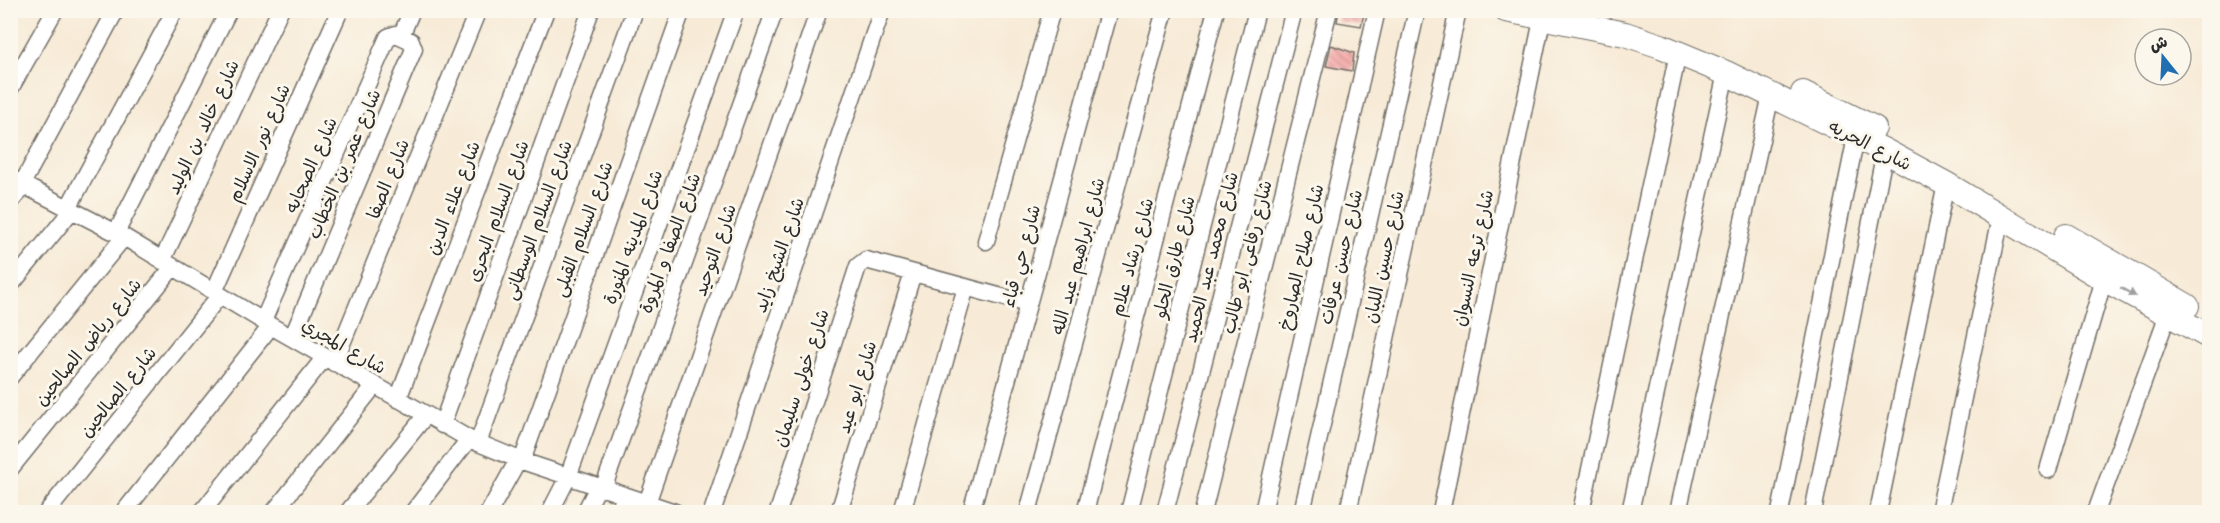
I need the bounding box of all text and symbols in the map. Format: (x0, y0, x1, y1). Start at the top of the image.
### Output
north arrow (2133, 27, 2193, 87)
text: ش (2147, 30, 2171, 59)
street label: شارع خالد بن الوليد (160, 55, 248, 200)
street label: شارع نور الاسلام (221, 80, 300, 208)
street label: شارع عمر بن الخطاب (301, 85, 390, 244)
street label: شارع الصحابه (278, 113, 347, 219)
street label: شارع الحريه (1823, 113, 1916, 180)
street label: شارع الصفا (360, 135, 419, 224)
street label: شارع علاء الدين (419, 137, 489, 260)
street label: شارع السلام البحرى (460, 137, 538, 286)
street label: شارع السلام الوسطانى (497, 137, 582, 304)
street label: شارع السلام القبلى (546, 158, 622, 301)
street label: شارع المدينه المنورة (597, 166, 672, 309)
street label: شارع الصفا و المروة (633, 169, 710, 318)
street label: شارع محمد عبد الحميد (1177, 169, 1248, 346)
street label: شارع ابراهيم عبد الله (1045, 175, 1114, 338)
street label: شارع رفاعى ابو طالب (1215, 177, 1282, 337)
street label: شارع صلاح الصاروخ (1272, 182, 1333, 333)
street label: شارع حسن عرفات (1313, 187, 1372, 328)
street label: شارع ترعه النسوان (1446, 187, 1503, 329)
street label: شارع حسين اللبان (1357, 188, 1414, 326)
street label: شارع طارق الحلو (1146, 193, 1205, 323)
street label: شارع الشيخ زايد (747, 194, 814, 317)
street label: شارع رشاد علام (1104, 195, 1163, 320)
street label: شارع التوحيد (687, 200, 746, 300)
street label: شارع حي قباء (995, 202, 1050, 311)
street label: شارع رياض الصالحين (28, 272, 150, 413)
one-way arrow (2120, 287, 2137, 297)
street label: شارع خولى سليمان (766, 306, 838, 451)
street label: شارع المجري (296, 311, 391, 383)
street label: شارع ابو عيد (831, 338, 886, 437)
street label: شارع الصالحين (73, 341, 165, 445)

